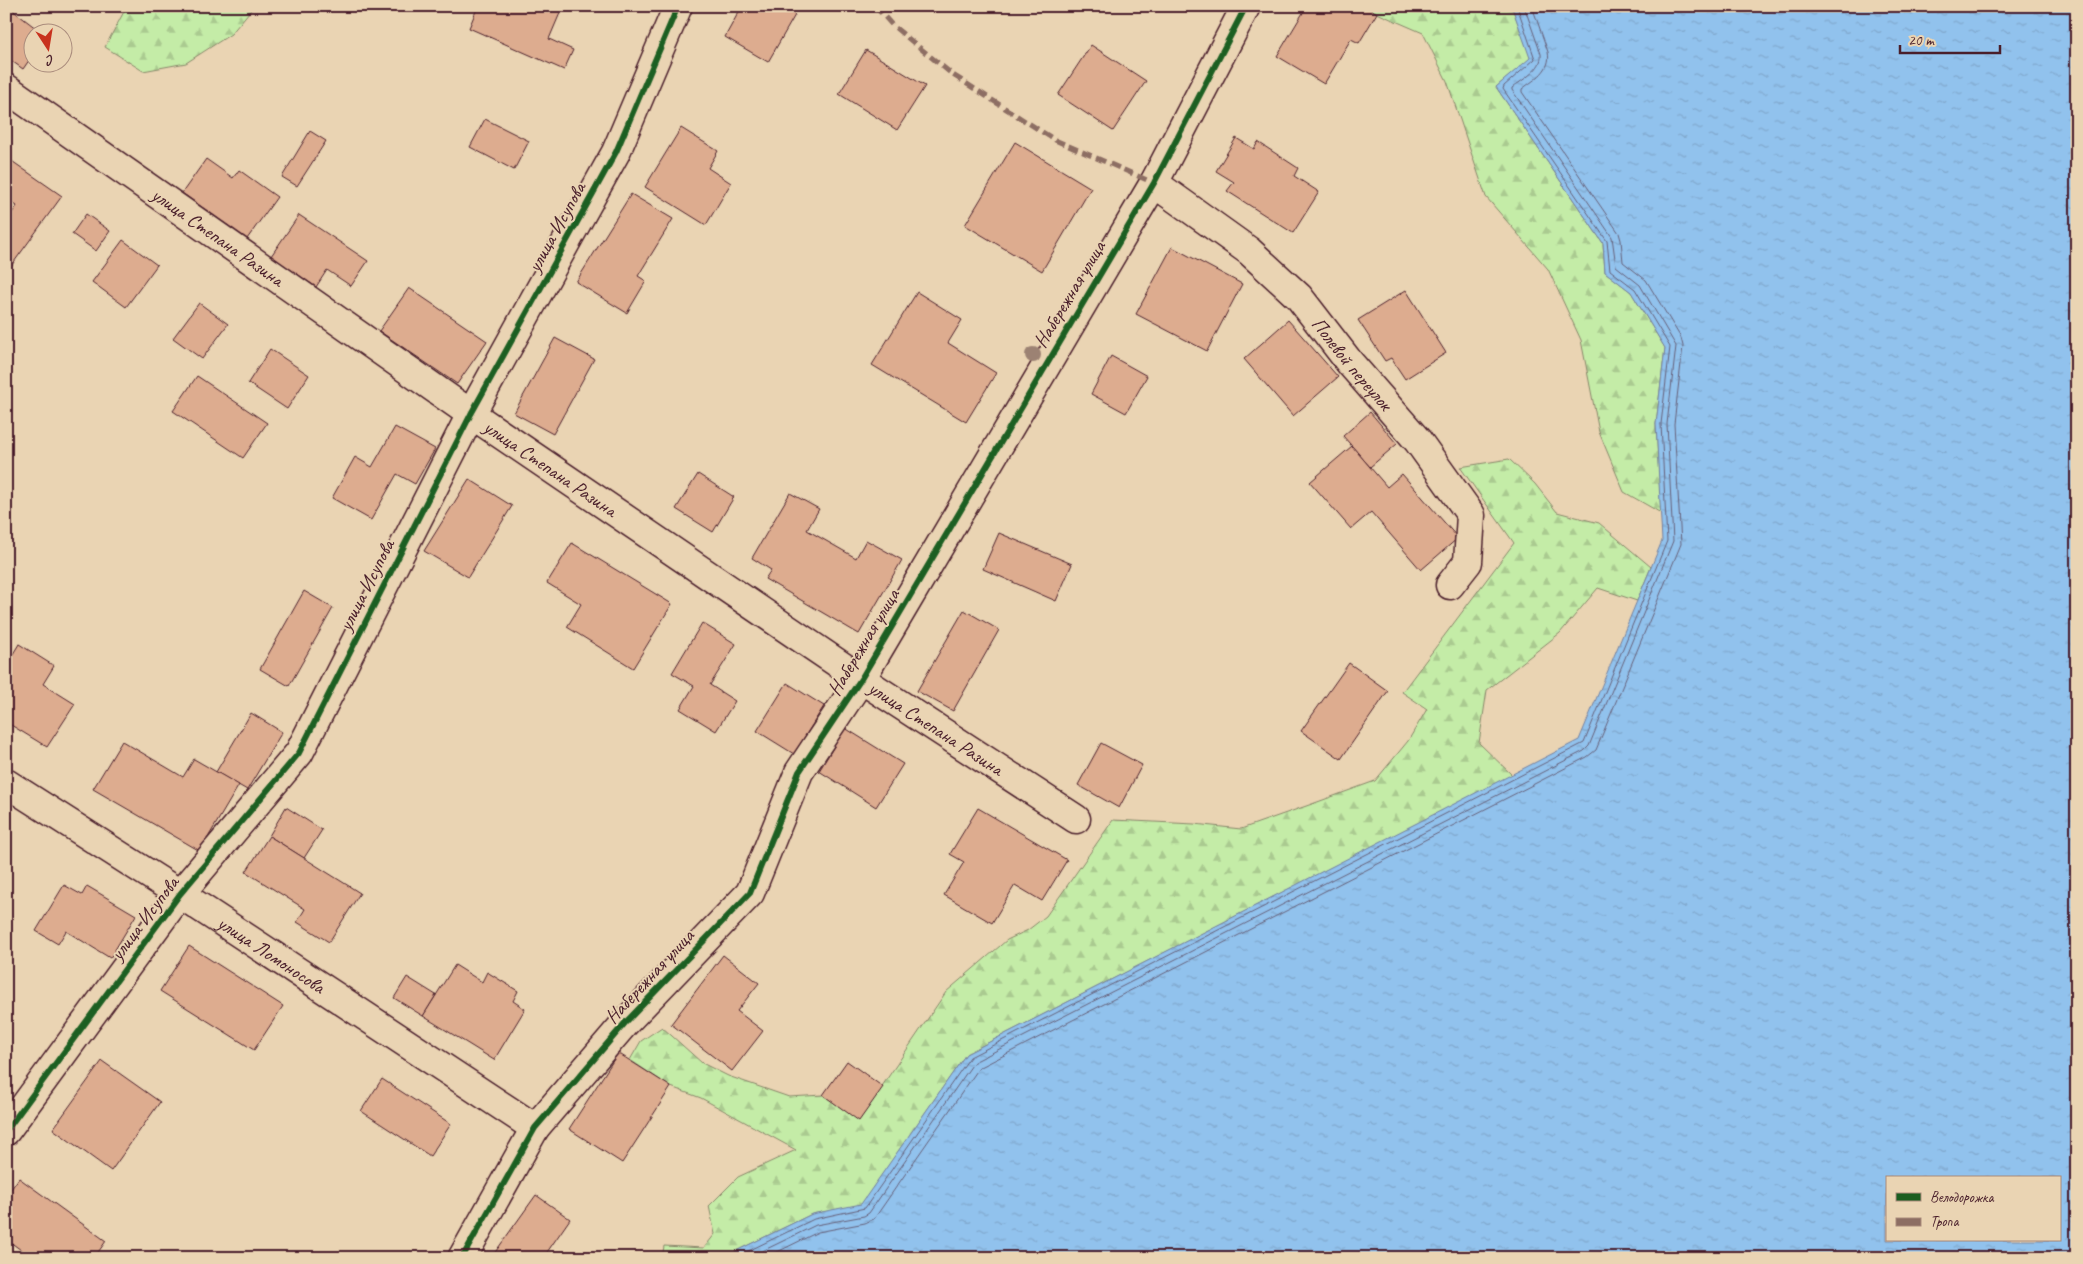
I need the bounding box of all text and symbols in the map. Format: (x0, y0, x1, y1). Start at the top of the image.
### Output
north arrow (22, 22, 72, 72)
scale bar (1900, 22, 2000, 54)
text: 20 m (1908, 31, 1935, 50)
text: С (43, 51, 56, 70)
street label: улица Исупова (521, 176, 592, 277)
street label: улица Степана Разина (146, 182, 290, 293)
street label: Набережная улица (1028, 235, 1112, 352)
street label: Полевой переулок (1306, 312, 1399, 417)
street label: улица Степана Разина (478, 414, 623, 524)
street label: улица Исупова (332, 534, 401, 636)
street label: Набережная улица (822, 583, 906, 700)
street label: улица Степана Разина (863, 675, 1009, 782)
street label: улица Исупова (104, 870, 185, 966)
street label: улица Ломоносова (212, 910, 331, 1000)
street label: Набережная улица (599, 922, 701, 1029)
legend (1886, 1176, 2060, 1242)
text: Велодорожка (1930, 1188, 1994, 1207)
text: Тропа (1930, 1212, 1959, 1231)

